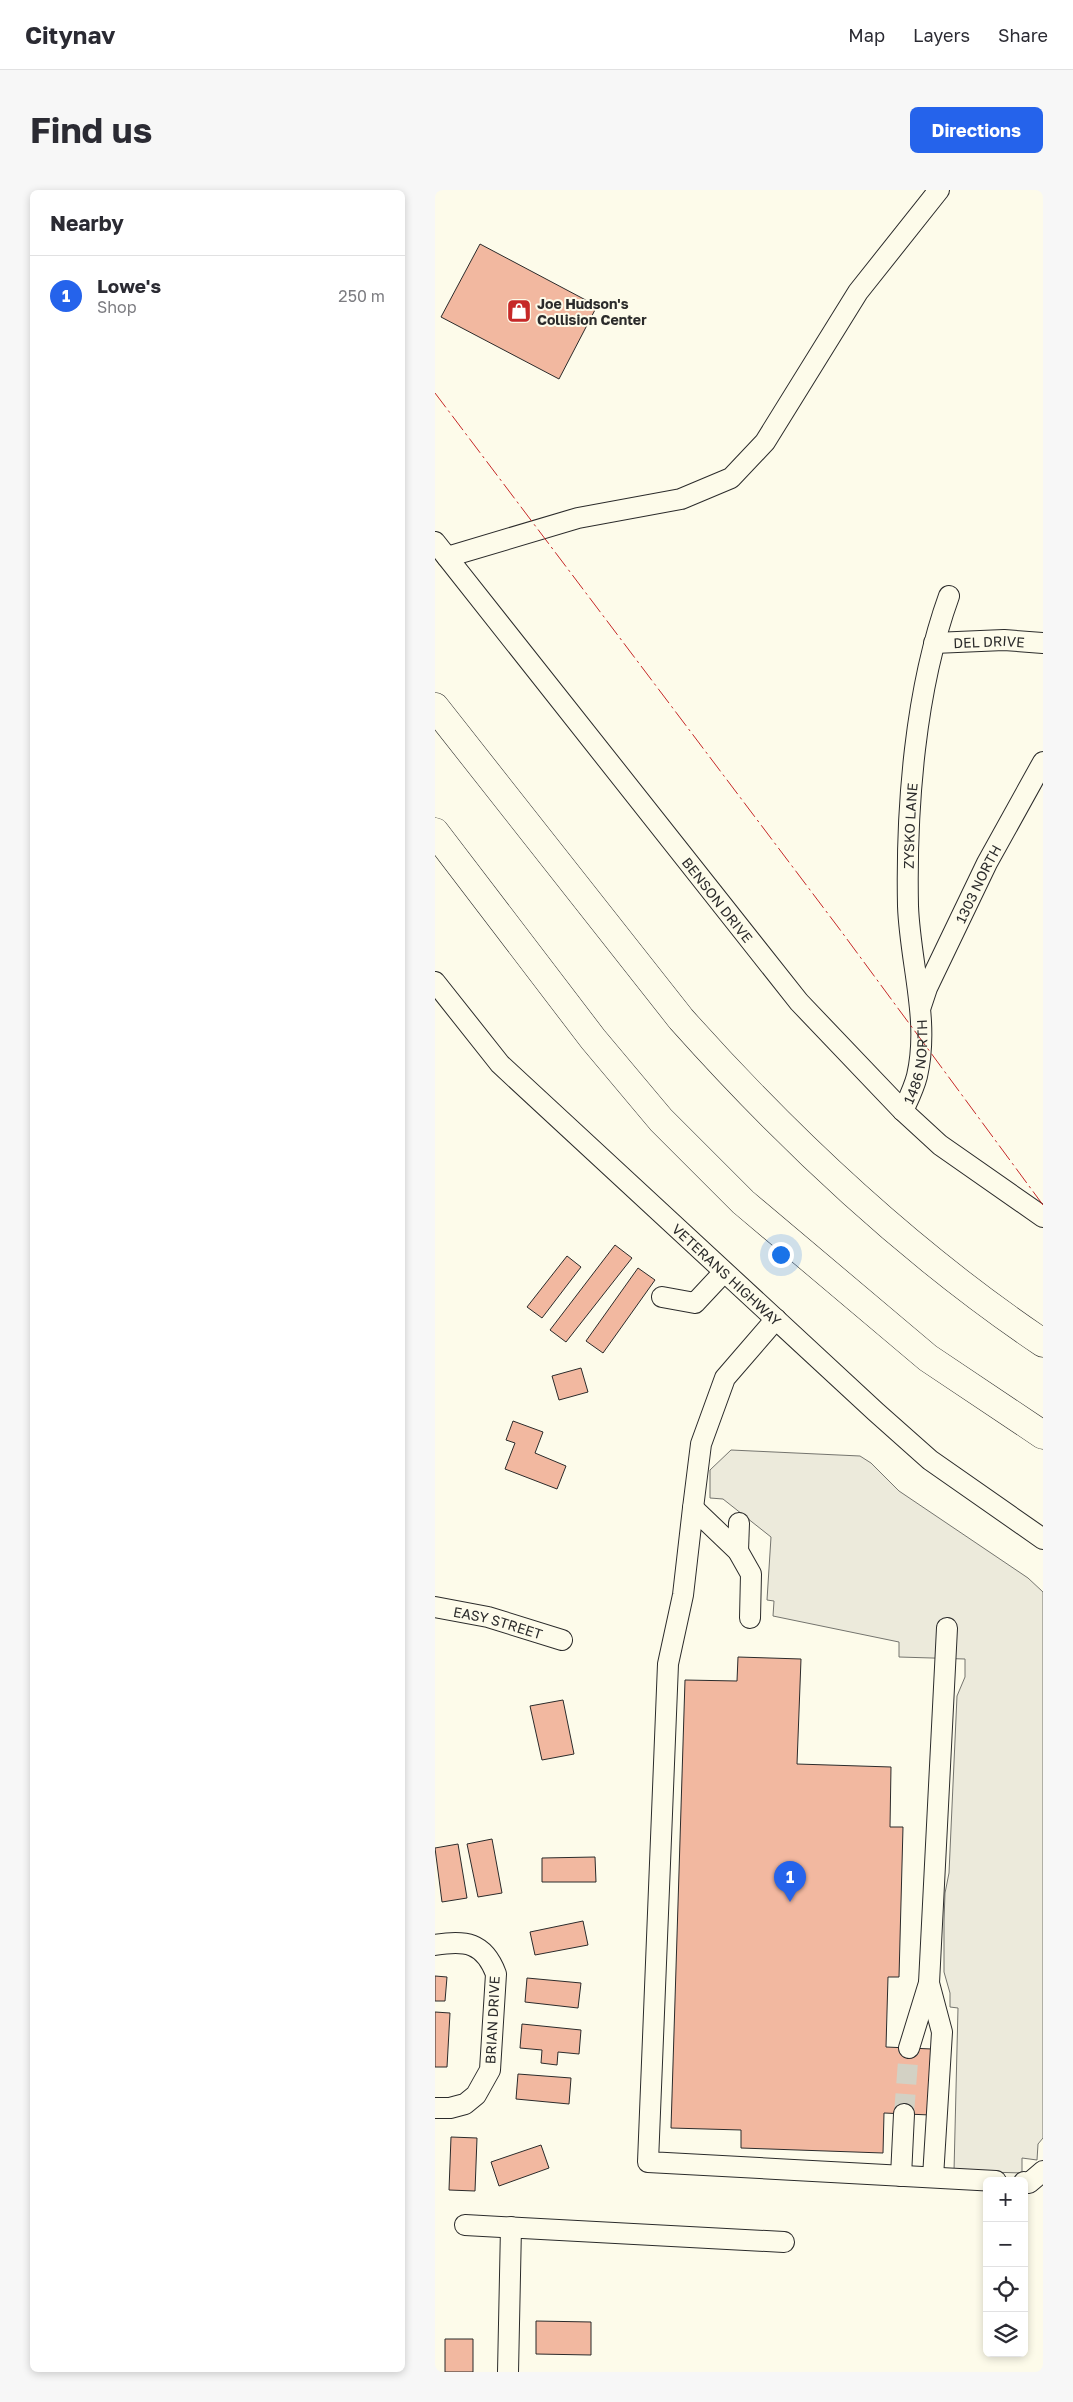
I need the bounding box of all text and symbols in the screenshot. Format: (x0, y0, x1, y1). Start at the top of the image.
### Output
text: Citynav (25, 20, 115, 49)
text: Map (848, 24, 885, 46)
text: Layers (913, 24, 970, 46)
text: Share (998, 24, 1048, 46)
button: Directions (910, 107, 1043, 153)
text: Find us (30, 109, 152, 151)
text: Nearby (50, 210, 124, 236)
text: Lowe's (97, 274, 161, 297)
text: 1 (62, 286, 70, 306)
text: 250 m (338, 286, 385, 306)
place label: Joe Hudson's Collision Center (537, 295, 647, 328)
text: Shop (97, 297, 137, 317)
shop icon: Joe Hudson's Collision Center (506, 298, 532, 324)
street label: DEL DRIVE (953, 631, 1025, 651)
street label: ZYSKO LANE (899, 782, 920, 869)
street label: 1303 NORTH (951, 841, 1004, 925)
street label: BENSON DRIVE (679, 854, 757, 946)
street label: 1486 NORTH (899, 1019, 930, 1106)
street label: VETERANS HIGHWAY (669, 1220, 785, 1329)
your location (768, 1242, 794, 1268)
street label: EASY STREET (452, 1602, 545, 1642)
pin: 1 (774, 1861, 806, 1902)
street label: BRIAN DRIVE (481, 1975, 503, 2065)
map controls (983, 2177, 1028, 2357)
button: + (983, 2177, 1028, 2222)
button: − (983, 2222, 1028, 2267)
button: locate (983, 2267, 1028, 2312)
button: layers (983, 2312, 1028, 2357)

